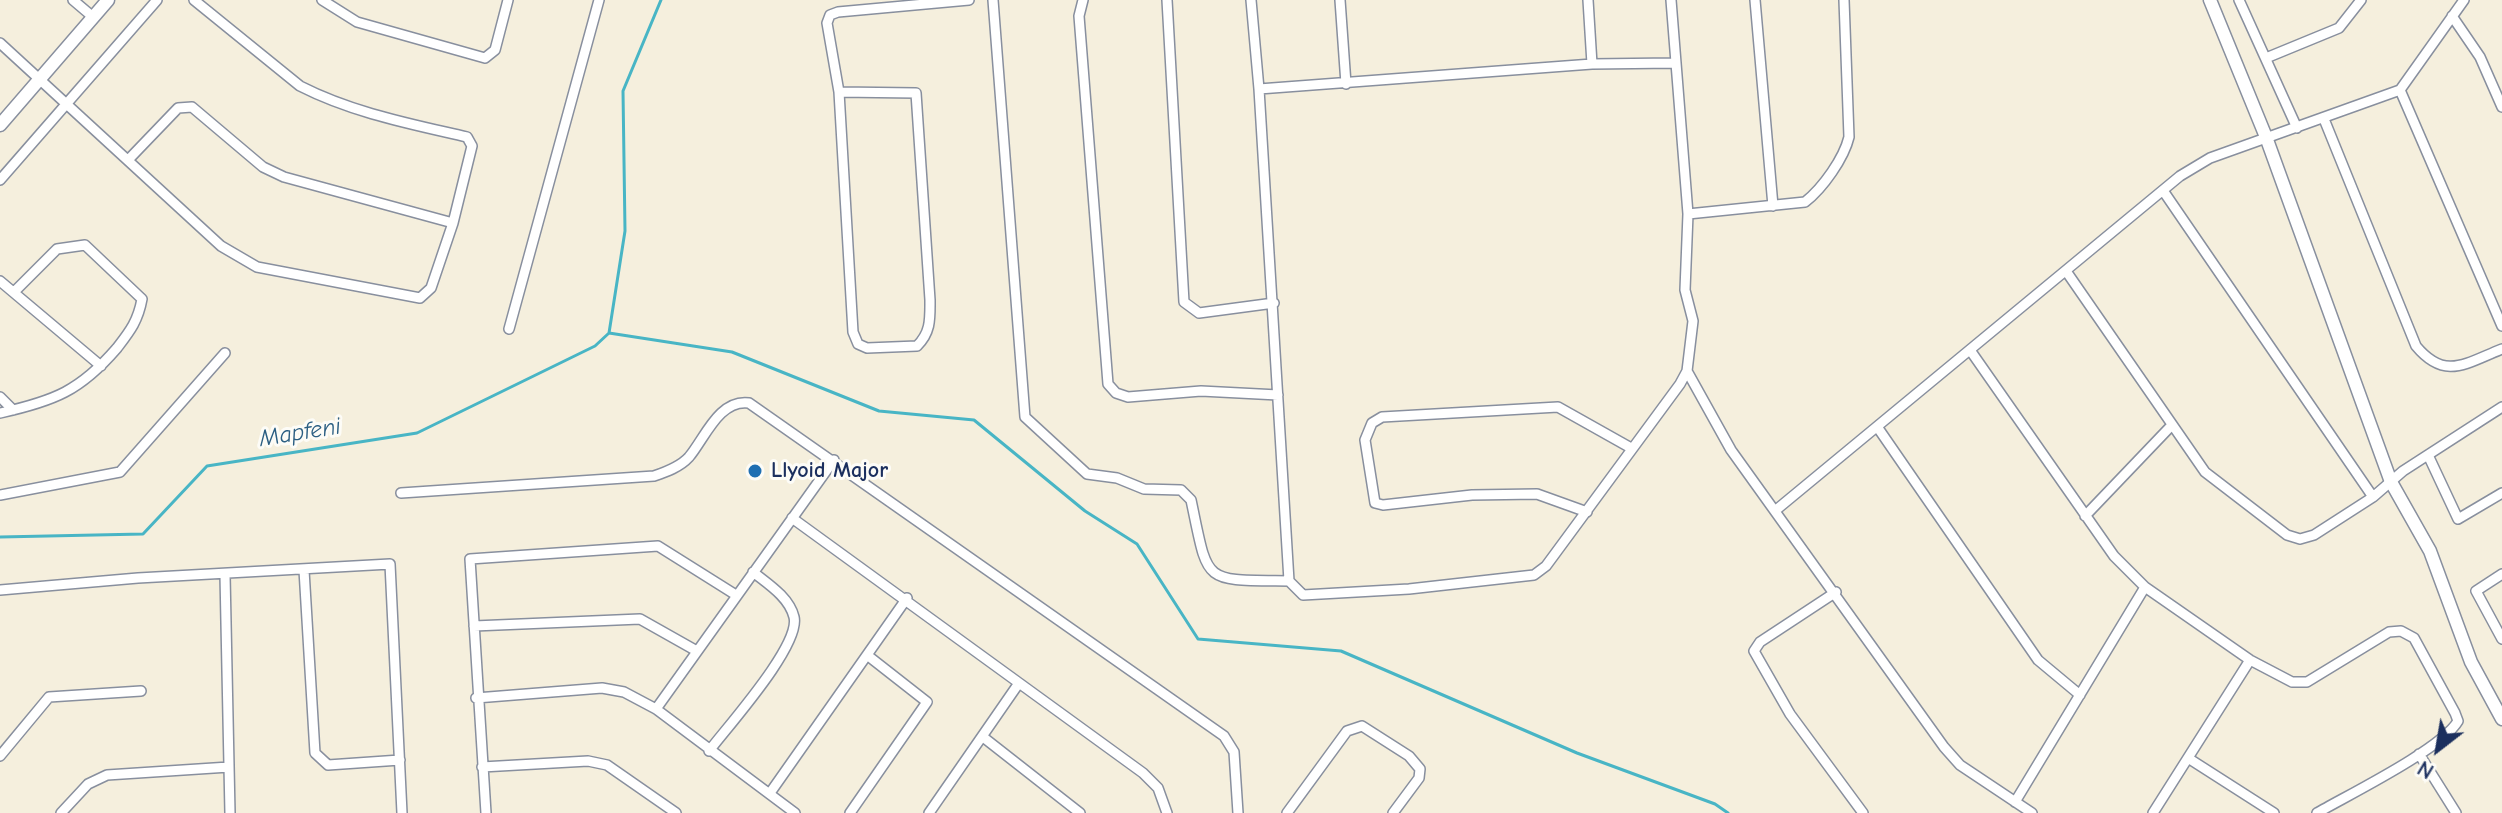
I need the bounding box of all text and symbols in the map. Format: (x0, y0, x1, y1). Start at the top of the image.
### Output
water label: Mapfeni (257, 412, 343, 454)
place label: Llyoid Major (771, 458, 888, 484)
marker: Llyoid Major (746, 462, 764, 480)
north arrow (2398, 709, 2478, 789)
text: N (2413, 755, 2438, 784)

